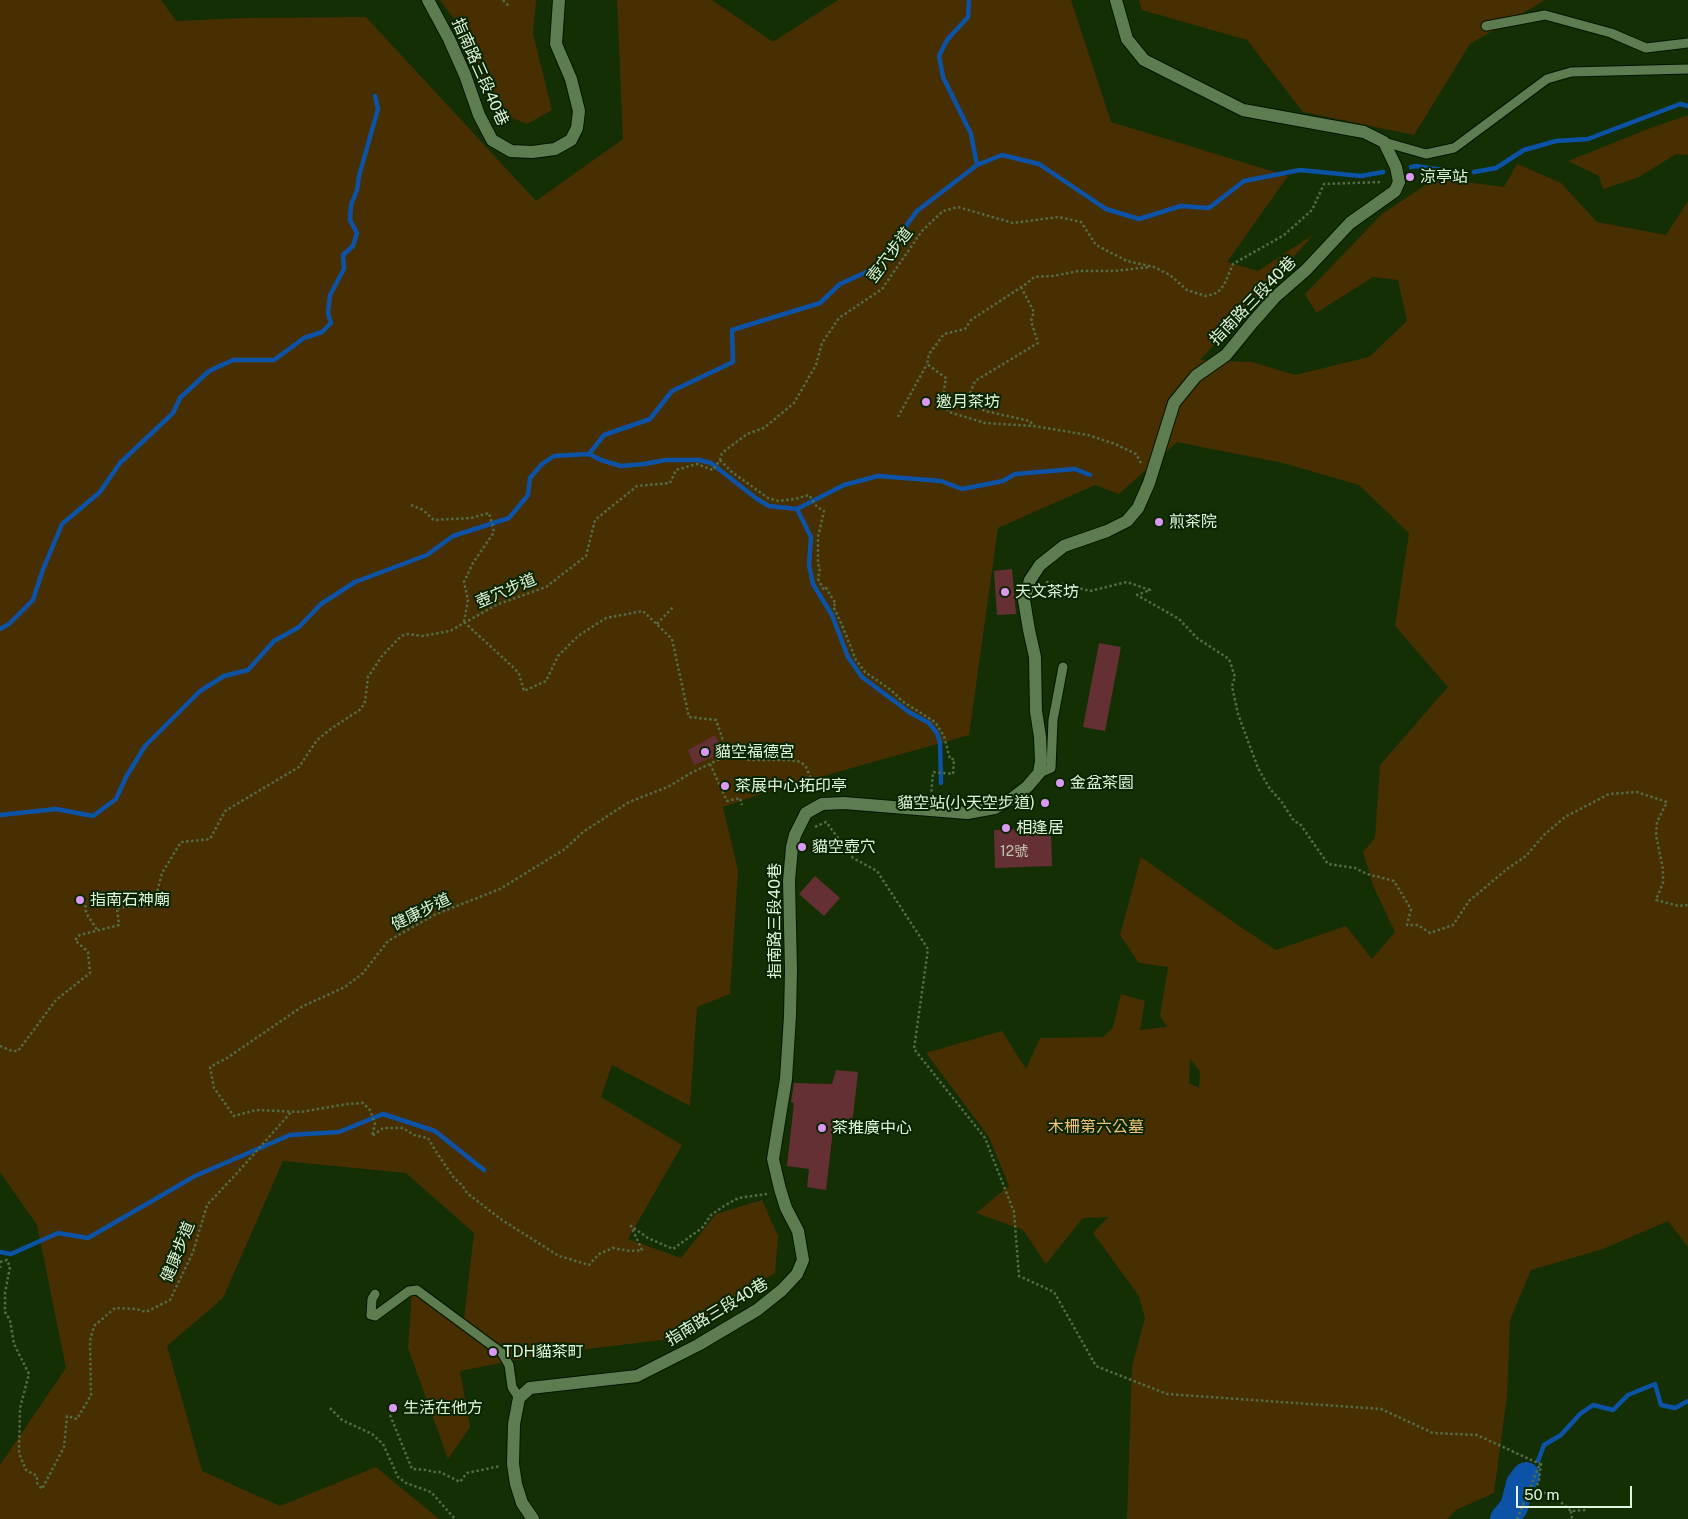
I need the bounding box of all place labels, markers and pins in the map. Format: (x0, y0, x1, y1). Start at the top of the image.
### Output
place label: 涼亭站 (1420, 167, 1468, 187)
marker: 涼亭站 (1404, 171, 1416, 183)
place label: 邀月茶坊 (936, 392, 1000, 412)
marker: 邀月茶坊 (920, 396, 932, 408)
place label: 煎茶院 (1169, 512, 1217, 532)
marker: 煎茶院 (1153, 516, 1165, 528)
place label: 天文茶坊 (1015, 582, 1079, 602)
marker: 天文茶坊 (999, 586, 1011, 598)
place label: 貓空福德宮 (715, 742, 795, 762)
marker: 貓空福德宮 (699, 746, 711, 758)
place label: 金盆茶園 (1070, 773, 1134, 793)
place label: 茶展中心拓印亭 (735, 776, 847, 796)
marker: 金盆茶園 (1054, 777, 1066, 789)
marker: 茶展中心拓印亭 (719, 780, 731, 792)
place label: 貓空站(小天空步道) (897, 793, 1035, 813)
marker: 貓空站(小天空步道) (1039, 797, 1051, 809)
place label: 相逢居 (1016, 818, 1064, 838)
marker: 相逢居 (1000, 822, 1012, 834)
place label: 貓空壺穴 (812, 837, 876, 857)
marker: 貓空壺穴 (796, 841, 808, 853)
place label: 指南石神廟 (90, 890, 170, 910)
marker: 指南石神廟 (74, 894, 86, 906)
place label: 茶推廣中心 (832, 1118, 912, 1138)
marker: 茶推廣中心 (816, 1122, 828, 1134)
place label: TDH貓茶町 (503, 1342, 584, 1362)
marker: TDH貓茶町 (487, 1346, 499, 1358)
place label: 生活在他方 (403, 1398, 483, 1418)
marker: 生活在他方 (387, 1402, 399, 1414)

